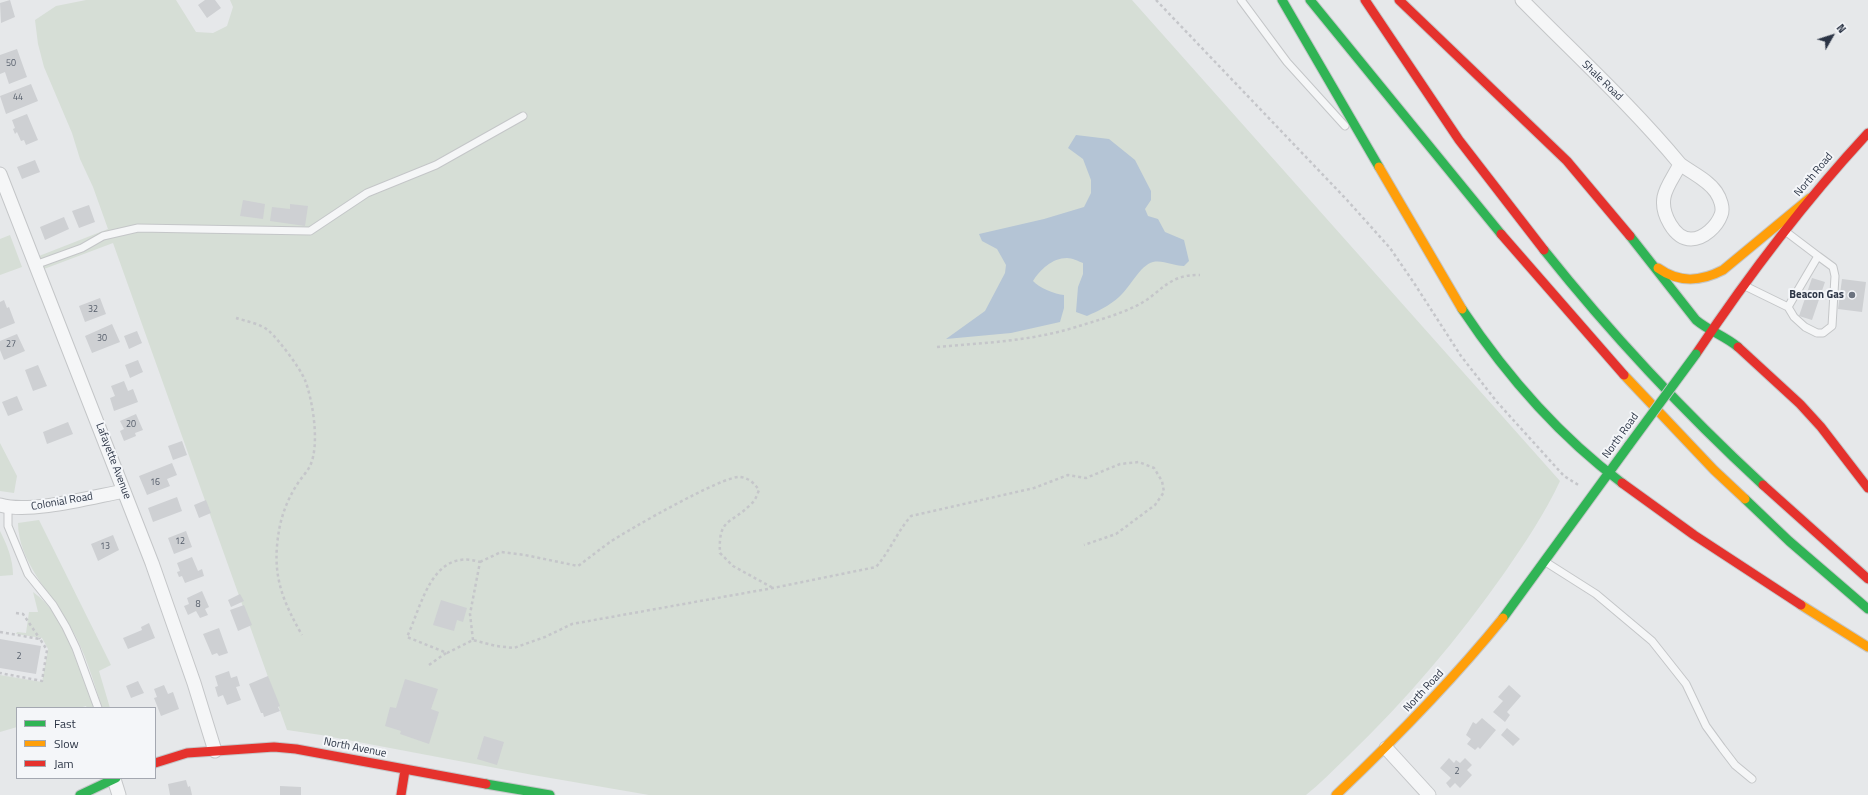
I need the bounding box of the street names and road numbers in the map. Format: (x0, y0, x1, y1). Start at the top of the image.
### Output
street label: Shale Road (1579, 58, 1625, 104)
street label: North Road (1792, 150, 1836, 200)
street label: North Road (1600, 411, 1642, 461)
street label: Lafayette Avenue (92, 421, 134, 501)
street label: Colonial Road (30, 490, 94, 514)
street label: North Road (1401, 667, 1447, 715)
street label: North Avenue (323, 735, 387, 761)

